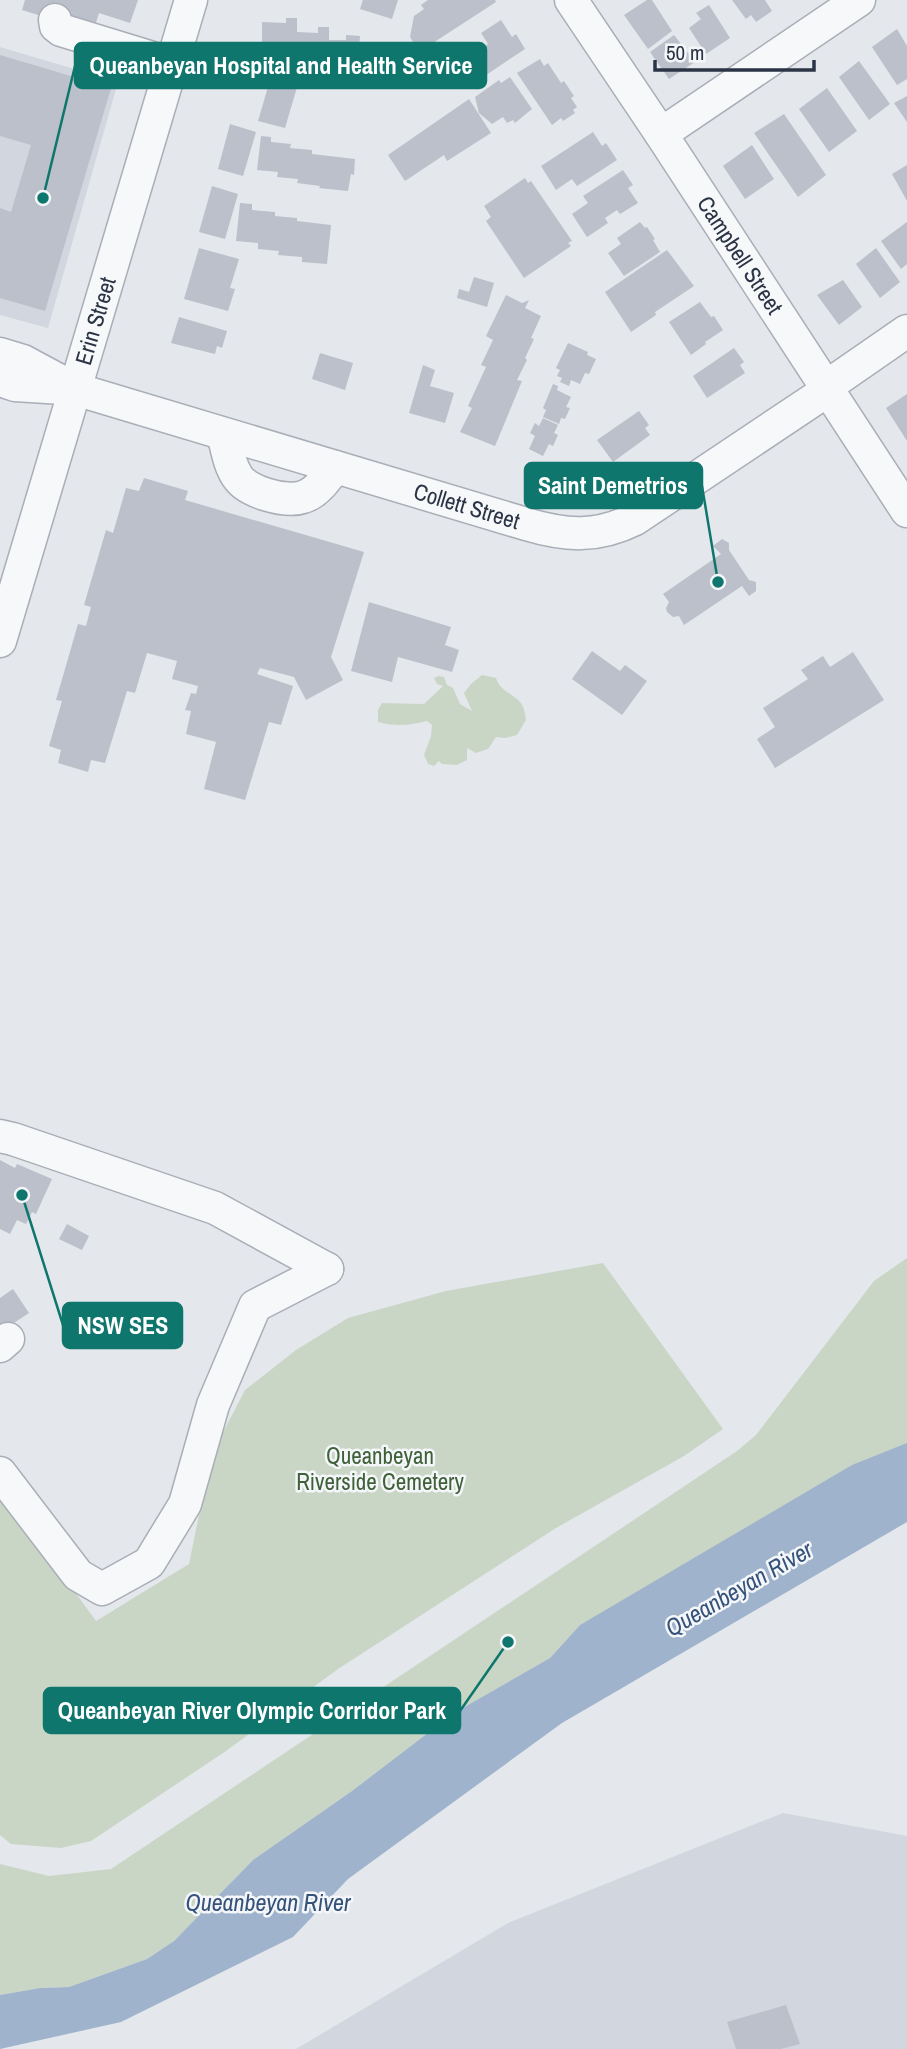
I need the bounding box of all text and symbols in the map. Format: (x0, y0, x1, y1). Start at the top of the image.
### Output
scale bar (655, 28, 814, 72)
text: 50 m (666, 38, 704, 67)
callout: Queanbeyan Hospital and Health Service (75, 43, 486, 88)
text: Queanbeyan Hospital and Health Service (90, 49, 472, 81)
street label: Campbell Street (690, 190, 790, 320)
street label: Erin Street (67, 273, 123, 368)
callout: Saint Demetrios (525, 463, 702, 508)
text: Saint Demetrios (538, 469, 688, 501)
street label: Collett Street (410, 475, 524, 536)
callout: NSW SES (63, 1303, 182, 1348)
text: NSW SES (78, 1309, 168, 1341)
park label: Queanbeyan Riverside Cemetery (296, 1440, 464, 1497)
water label: Queanbeyan River (659, 1532, 819, 1643)
callout: Queanbeyan River Olympic Corridor Park (44, 1688, 460, 1733)
text: Queanbeyan River Olympic Corridor Park (58, 1694, 446, 1726)
water label: Queanbeyan River (185, 1886, 352, 1918)

